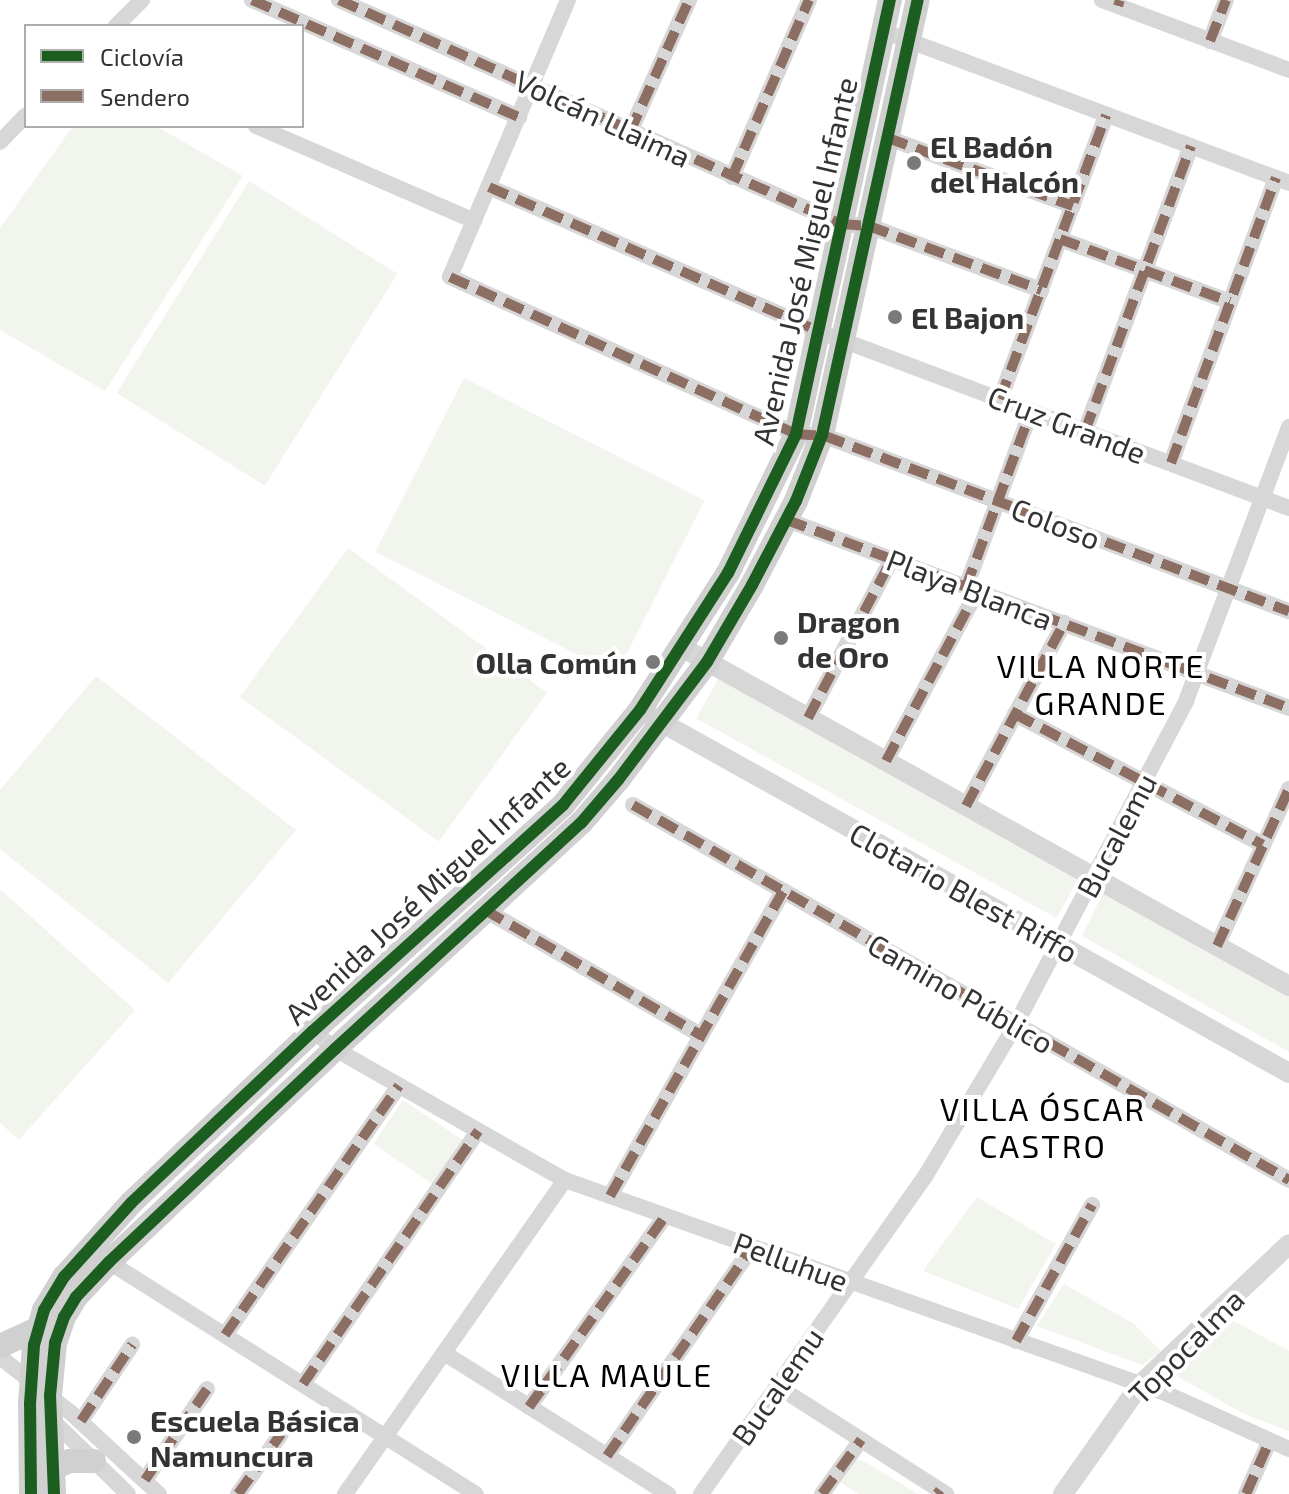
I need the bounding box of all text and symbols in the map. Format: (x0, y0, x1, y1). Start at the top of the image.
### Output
legend (24, 24, 304, 128)
text: Ciclovía (100, 42, 184, 71)
street label: Volcán Llaima (510, 62, 696, 174)
street label: Avenida José Miguel Infante (744, 73, 864, 449)
text: Sendero (100, 82, 190, 111)
place label: El Badón del Halcón (930, 128, 1080, 198)
marker: El Badón del Halcón (905, 154, 923, 172)
place label: El Bajon (911, 299, 1025, 335)
marker: El Bajon (886, 308, 904, 326)
street label: Cruz Grande (983, 377, 1151, 471)
street label: Coloso (1006, 490, 1106, 556)
street label: Playa Blanca (882, 541, 1058, 637)
place label: Dragon de Oro (797, 603, 900, 674)
marker: Dragon de Oro (772, 629, 790, 647)
place label: Olla Común (476, 644, 637, 680)
district label: VILLA NORTE GRANDE (996, 647, 1206, 722)
marker: Olla Común (644, 653, 662, 671)
street label: Avenida José Miguel Infante (277, 748, 577, 1032)
street label: Bucalemu (1068, 767, 1164, 903)
street label: Clotario Blest Riffo (844, 814, 1084, 970)
street label: Camino Público (862, 925, 1060, 1061)
district label: VILLA ÓSCAR CASTRO (939, 1090, 1147, 1165)
street label: Pelluhue (729, 1224, 853, 1298)
street label: Topocalma (1121, 1281, 1251, 1411)
street label: Bucalemu (723, 1320, 831, 1452)
district label: VILLA MAULE (500, 1355, 714, 1393)
place label: Escuela Básica Namuncura (150, 1402, 360, 1472)
marker: Escuela Básica Namuncura (125, 1428, 143, 1446)

